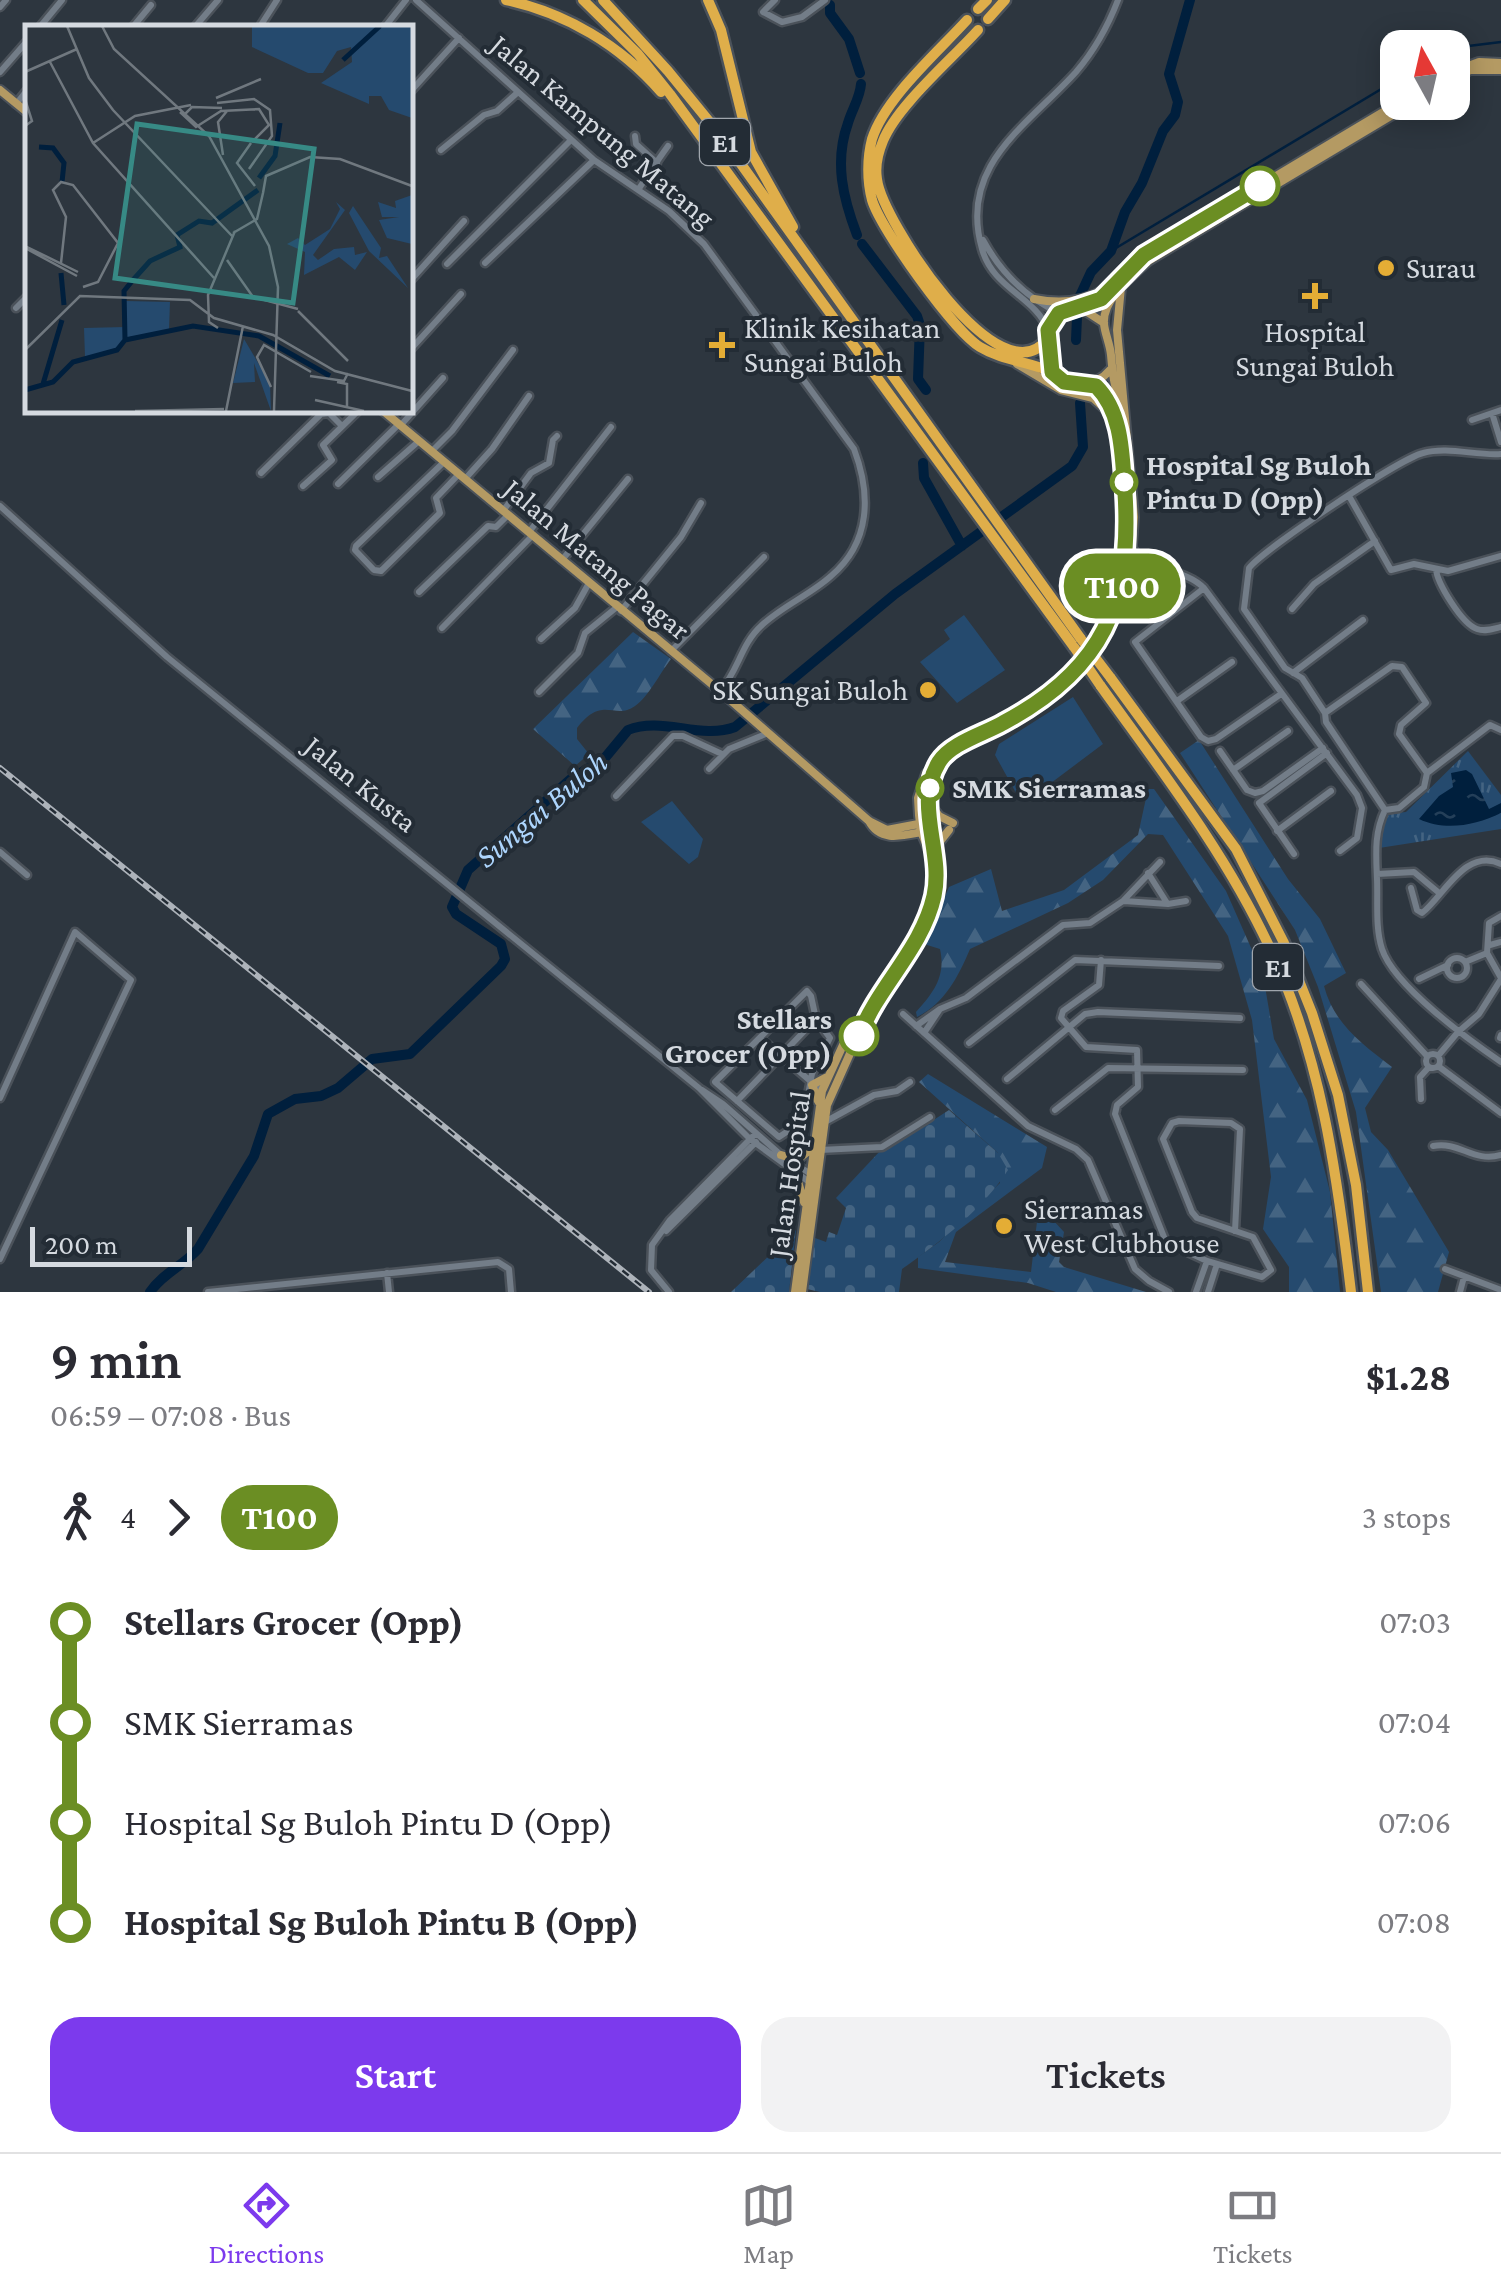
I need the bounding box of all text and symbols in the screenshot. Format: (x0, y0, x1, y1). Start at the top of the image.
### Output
inset map (25, 25, 412, 412)
street label: Jalan Kampung Matang (482, 25, 722, 235)
north arrow (1380, 30, 1470, 120)
map controls (1380, 30, 1470, 120)
road number: E1 (700, 119, 750, 165)
unlabelled marker (1241, 167, 1279, 205)
place label: Surau (1406, 251, 1476, 284)
marker: Surau (1375, 257, 1397, 279)
marker: Hospital Sungai Buloh (1302, 283, 1328, 309)
place label: Klinik Kesihatan Sungai Buloh (744, 311, 940, 379)
place label: Hospital Sungai Buloh (1236, 315, 1394, 383)
marker: Klinik Kesihatan Sungai Buloh (709, 332, 735, 358)
place label: Hospital Sg Buloh Pintu D (Opp) (1146, 448, 1372, 516)
street label: Jalan Matang Pagar (495, 469, 697, 647)
marker: Hospital Sg Buloh Pintu D (Opp) (1111, 469, 1137, 495)
line badge: T100 (1052, 554, 1192, 618)
text: T100 (1084, 567, 1160, 606)
place label: SK Sungai Buloh (712, 673, 908, 707)
marker: SK Sungai Buloh (917, 679, 939, 701)
street label: Jalan Kusta (296, 727, 424, 839)
water label: Sungai Buloh (468, 743, 614, 875)
place label: SMK Sierramas (952, 771, 1146, 804)
marker: SMK Sierramas (917, 775, 943, 801)
road number: E1 (1253, 944, 1303, 990)
place label: Stellars Grocer (Opp) (665, 1002, 832, 1070)
marker: Stellars Grocer (Opp) (840, 1017, 878, 1055)
street label: Jalan Hospital (760, 1088, 818, 1262)
place label: Sierramas West Clubhouse (1024, 1192, 1220, 1259)
marker: Sierramas West Clubhouse (993, 1215, 1015, 1237)
scale bar (30, 1222, 192, 1266)
text: 200 m (45, 1229, 118, 1260)
text: 9 min (50, 1329, 182, 1390)
text: $1.28 (1366, 1356, 1451, 1398)
text: 06:59 – 07:08 · Bus (50, 1397, 291, 1433)
icon: walk (50, 1490, 105, 1545)
icon: forward (151, 1490, 206, 1545)
text: T100 (241, 1498, 318, 1537)
text: 4 (120, 1499, 136, 1535)
text: 3 stops (1362, 1499, 1451, 1535)
text: Stellars Grocer (Opp) (124, 1601, 464, 1643)
text: 07:03 (1379, 1604, 1451, 1640)
text: SMK Sierramas (124, 1701, 354, 1743)
text: 07:04 (1378, 1704, 1451, 1740)
text: Hospital Sg Buloh Pintu D (Opp) (124, 1801, 613, 1843)
text: 07:06 (1378, 1804, 1451, 1840)
text: Hospital Sg Buloh Pintu B (Opp) (124, 1901, 640, 1943)
text: 07:08 (1377, 1904, 1451, 1940)
button: Start (50, 2017, 741, 2132)
button: Tickets (761, 2017, 1451, 2132)
tab: Directions (208, 2178, 324, 2269)
tab: Map (741, 2178, 796, 2269)
tab: Tickets (1213, 2178, 1293, 2269)

